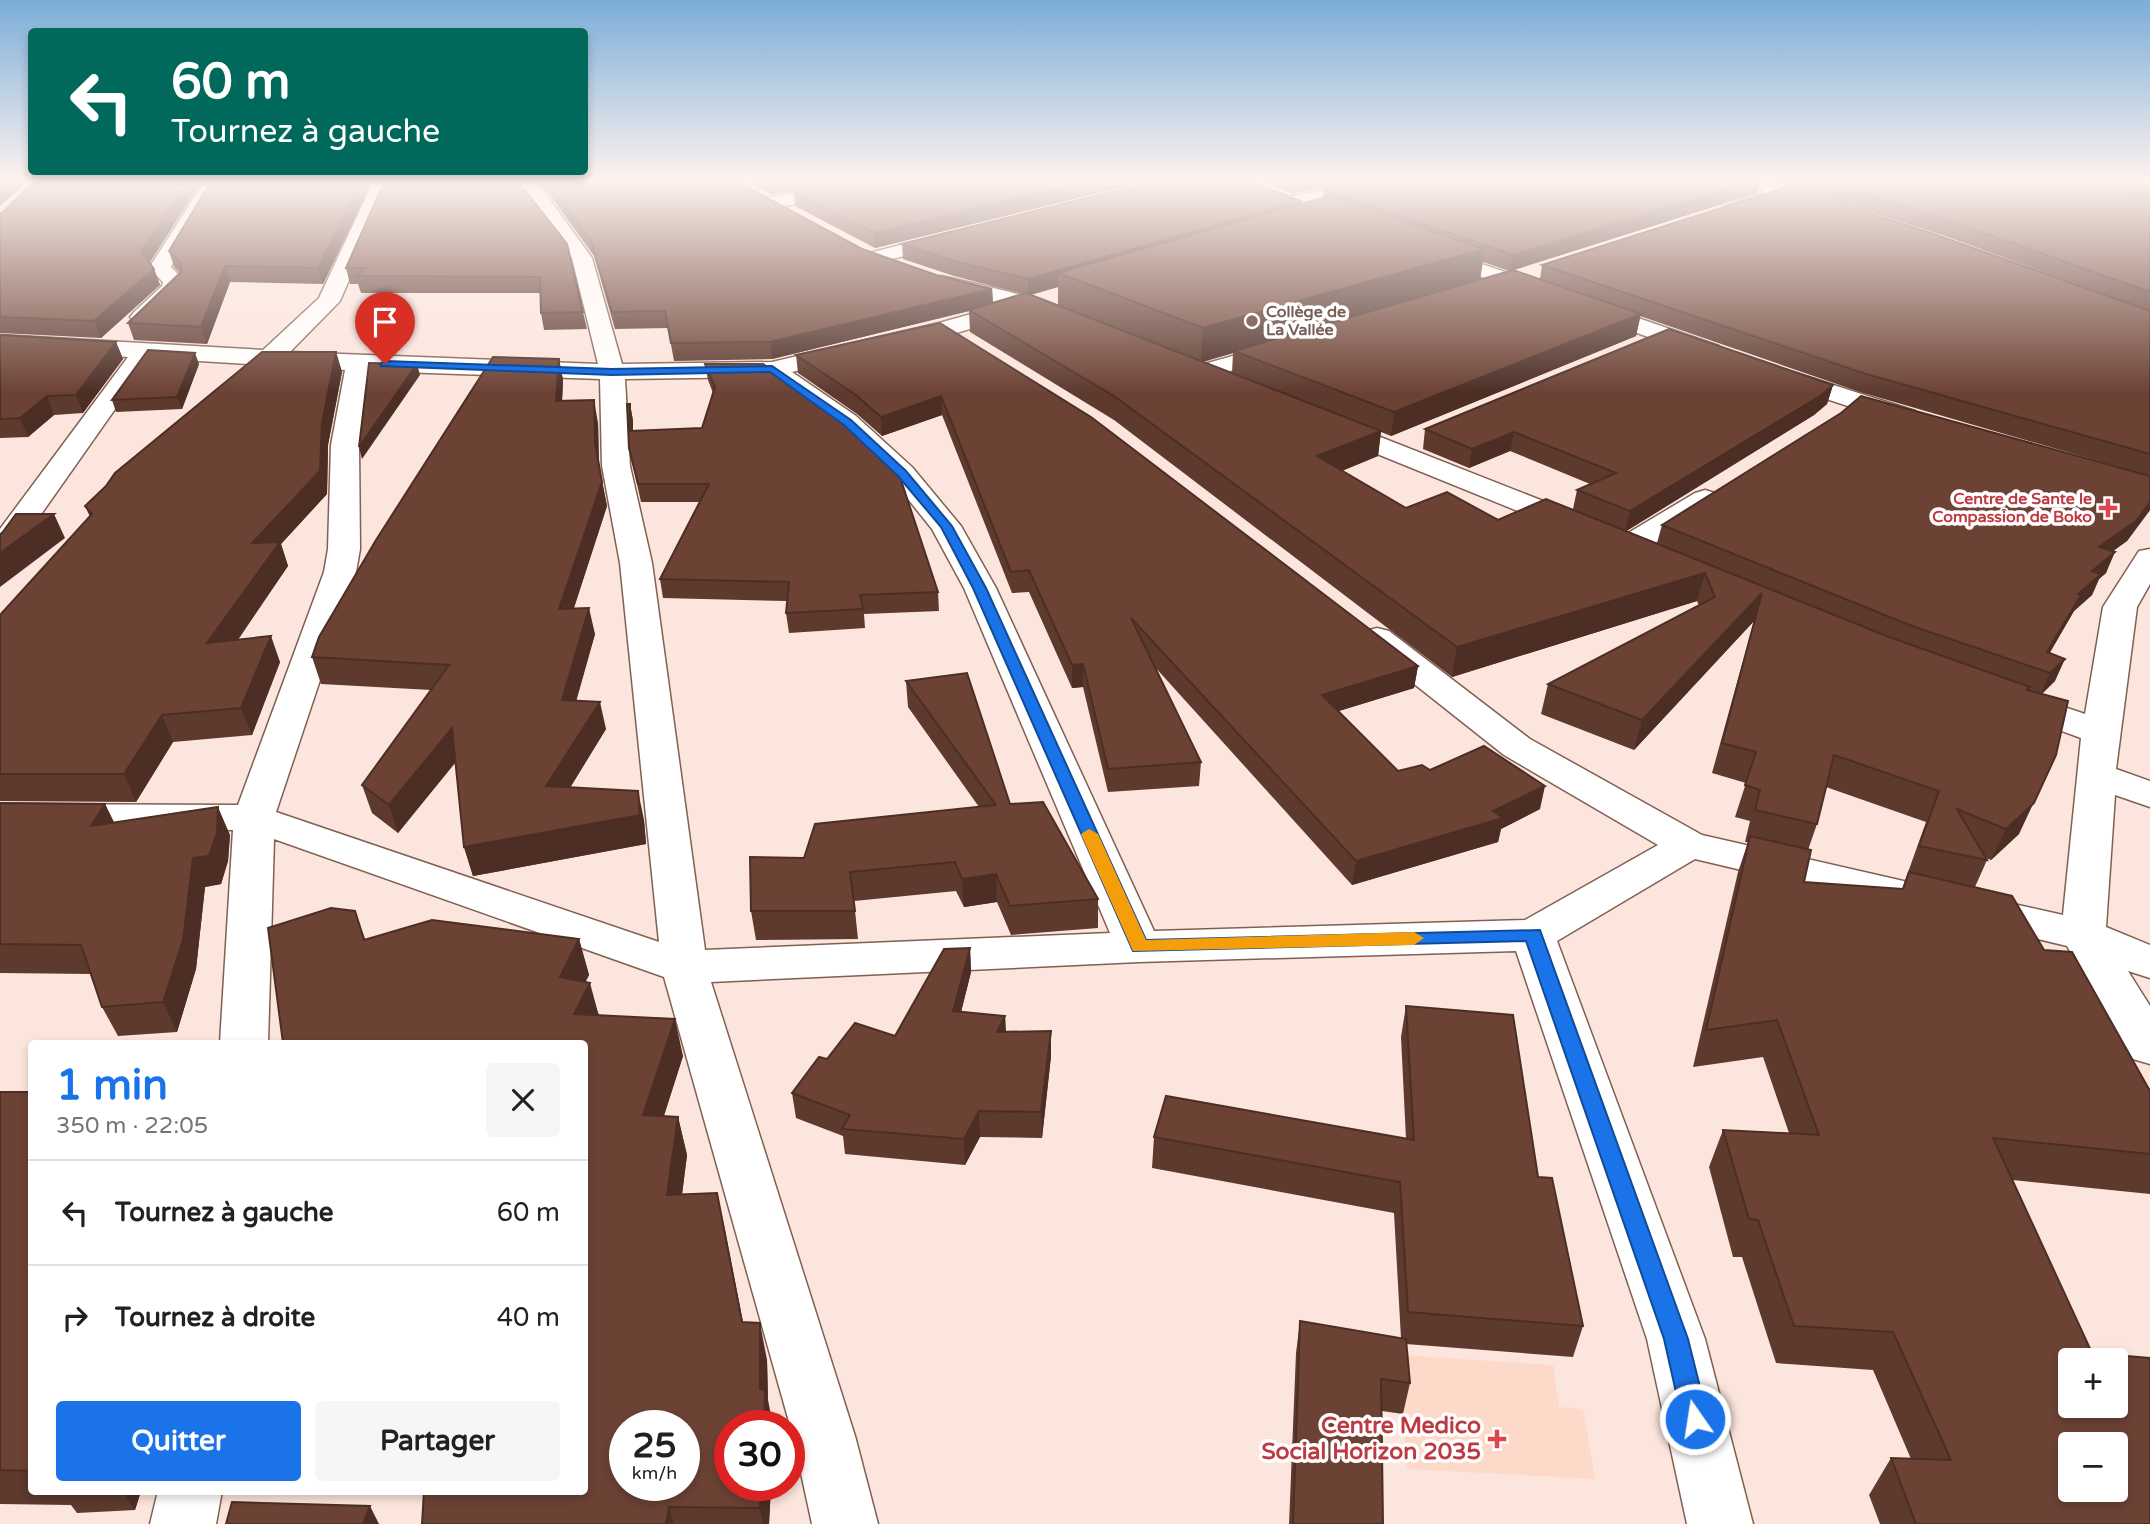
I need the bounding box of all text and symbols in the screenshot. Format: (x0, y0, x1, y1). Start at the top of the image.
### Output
text: 60 m (171, 53, 290, 112)
icon: left (56, 56, 147, 147)
text: Tournez à gauche (171, 113, 440, 151)
pin (355, 292, 415, 364)
place label: Collège de La Vallée (1266, 302, 1346, 340)
icon: arrive (366, 303, 404, 341)
marker: Collège de La Vallée (1244, 313, 1260, 329)
place label: Centre de Sante le Compassion de Boko (1932, 489, 2092, 527)
marker: Centre de Sante le Compassion de Boko (2098, 498, 2118, 518)
text: 1 min (56, 1060, 168, 1111)
button: close (486, 1063, 560, 1137)
text: 350 m · 22:05 (56, 1112, 208, 1140)
icon: left (56, 1194, 94, 1232)
text: Tournez à gauche (115, 1197, 334, 1228)
text: 60 m (497, 1197, 560, 1228)
icon: right (56, 1299, 94, 1337)
text: Tournez à droite (115, 1302, 315, 1333)
text: 40 m (497, 1302, 560, 1333)
map controls (2058, 1348, 2128, 1502)
button: + (2058, 1348, 2128, 1418)
position arrow (1658, 1382, 1732, 1456)
button: Quitter (56, 1401, 301, 1481)
button: Partager (315, 1401, 560, 1481)
speed limit sign: 30 (714, 1410, 805, 1501)
place label: Centre Medico Social Horizon 2035 (1261, 1412, 1481, 1466)
text: 25 (633, 1425, 676, 1467)
marker: Centre Medico Social Horizon 2035 (1487, 1429, 1507, 1449)
button: − (2058, 1432, 2128, 1502)
text: km/h (632, 1462, 677, 1484)

